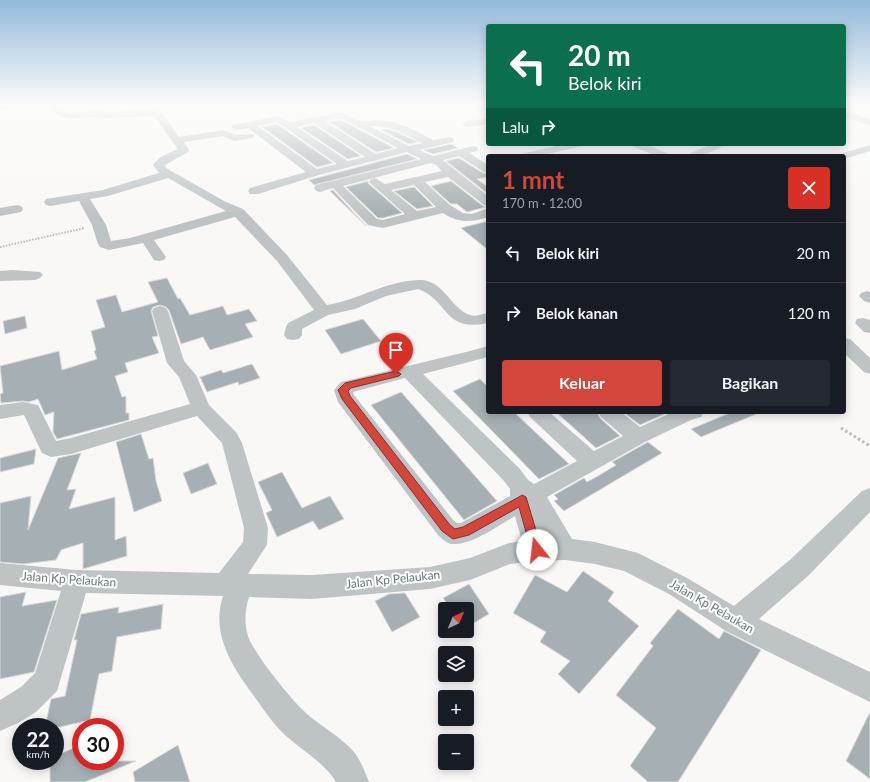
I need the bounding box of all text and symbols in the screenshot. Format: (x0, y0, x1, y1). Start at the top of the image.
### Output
text: 20 m (568, 38, 631, 72)
icon: left (502, 40, 554, 92)
text: Belok kiri (568, 72, 642, 94)
icon: right (537, 116, 559, 138)
text: Lalu (502, 118, 529, 136)
text: 1 mnt (502, 165, 564, 194)
button: close (788, 167, 830, 209)
text: 170 m · 12:00 (502, 195, 582, 211)
icon: left (502, 242, 524, 264)
text: Belok kiri (536, 244, 599, 262)
text: 20 m (796, 244, 830, 262)
icon: right (502, 302, 524, 324)
text: Belok kanan (536, 304, 618, 322)
text: 120 m (788, 304, 830, 322)
pin (379, 333, 413, 374)
icon: arrive (385, 339, 407, 361)
button: Keluar (502, 360, 662, 406)
button: Bagikan (670, 360, 830, 406)
position arrow (516, 529, 558, 571)
street label: Jalan Kp Pelaukan (345, 567, 441, 591)
street label: Jalan Kp Pelaukan (21, 568, 117, 590)
street label: Jalan Kp Pelaukan (667, 576, 757, 636)
north arrow (438, 602, 474, 638)
map controls (438, 602, 474, 770)
button: layers (438, 646, 474, 682)
button: + (438, 690, 474, 726)
speed limit sign: 30 (72, 718, 124, 770)
text: 22 (26, 727, 50, 751)
button: − (438, 734, 474, 770)
text: km/h (26, 748, 50, 760)

